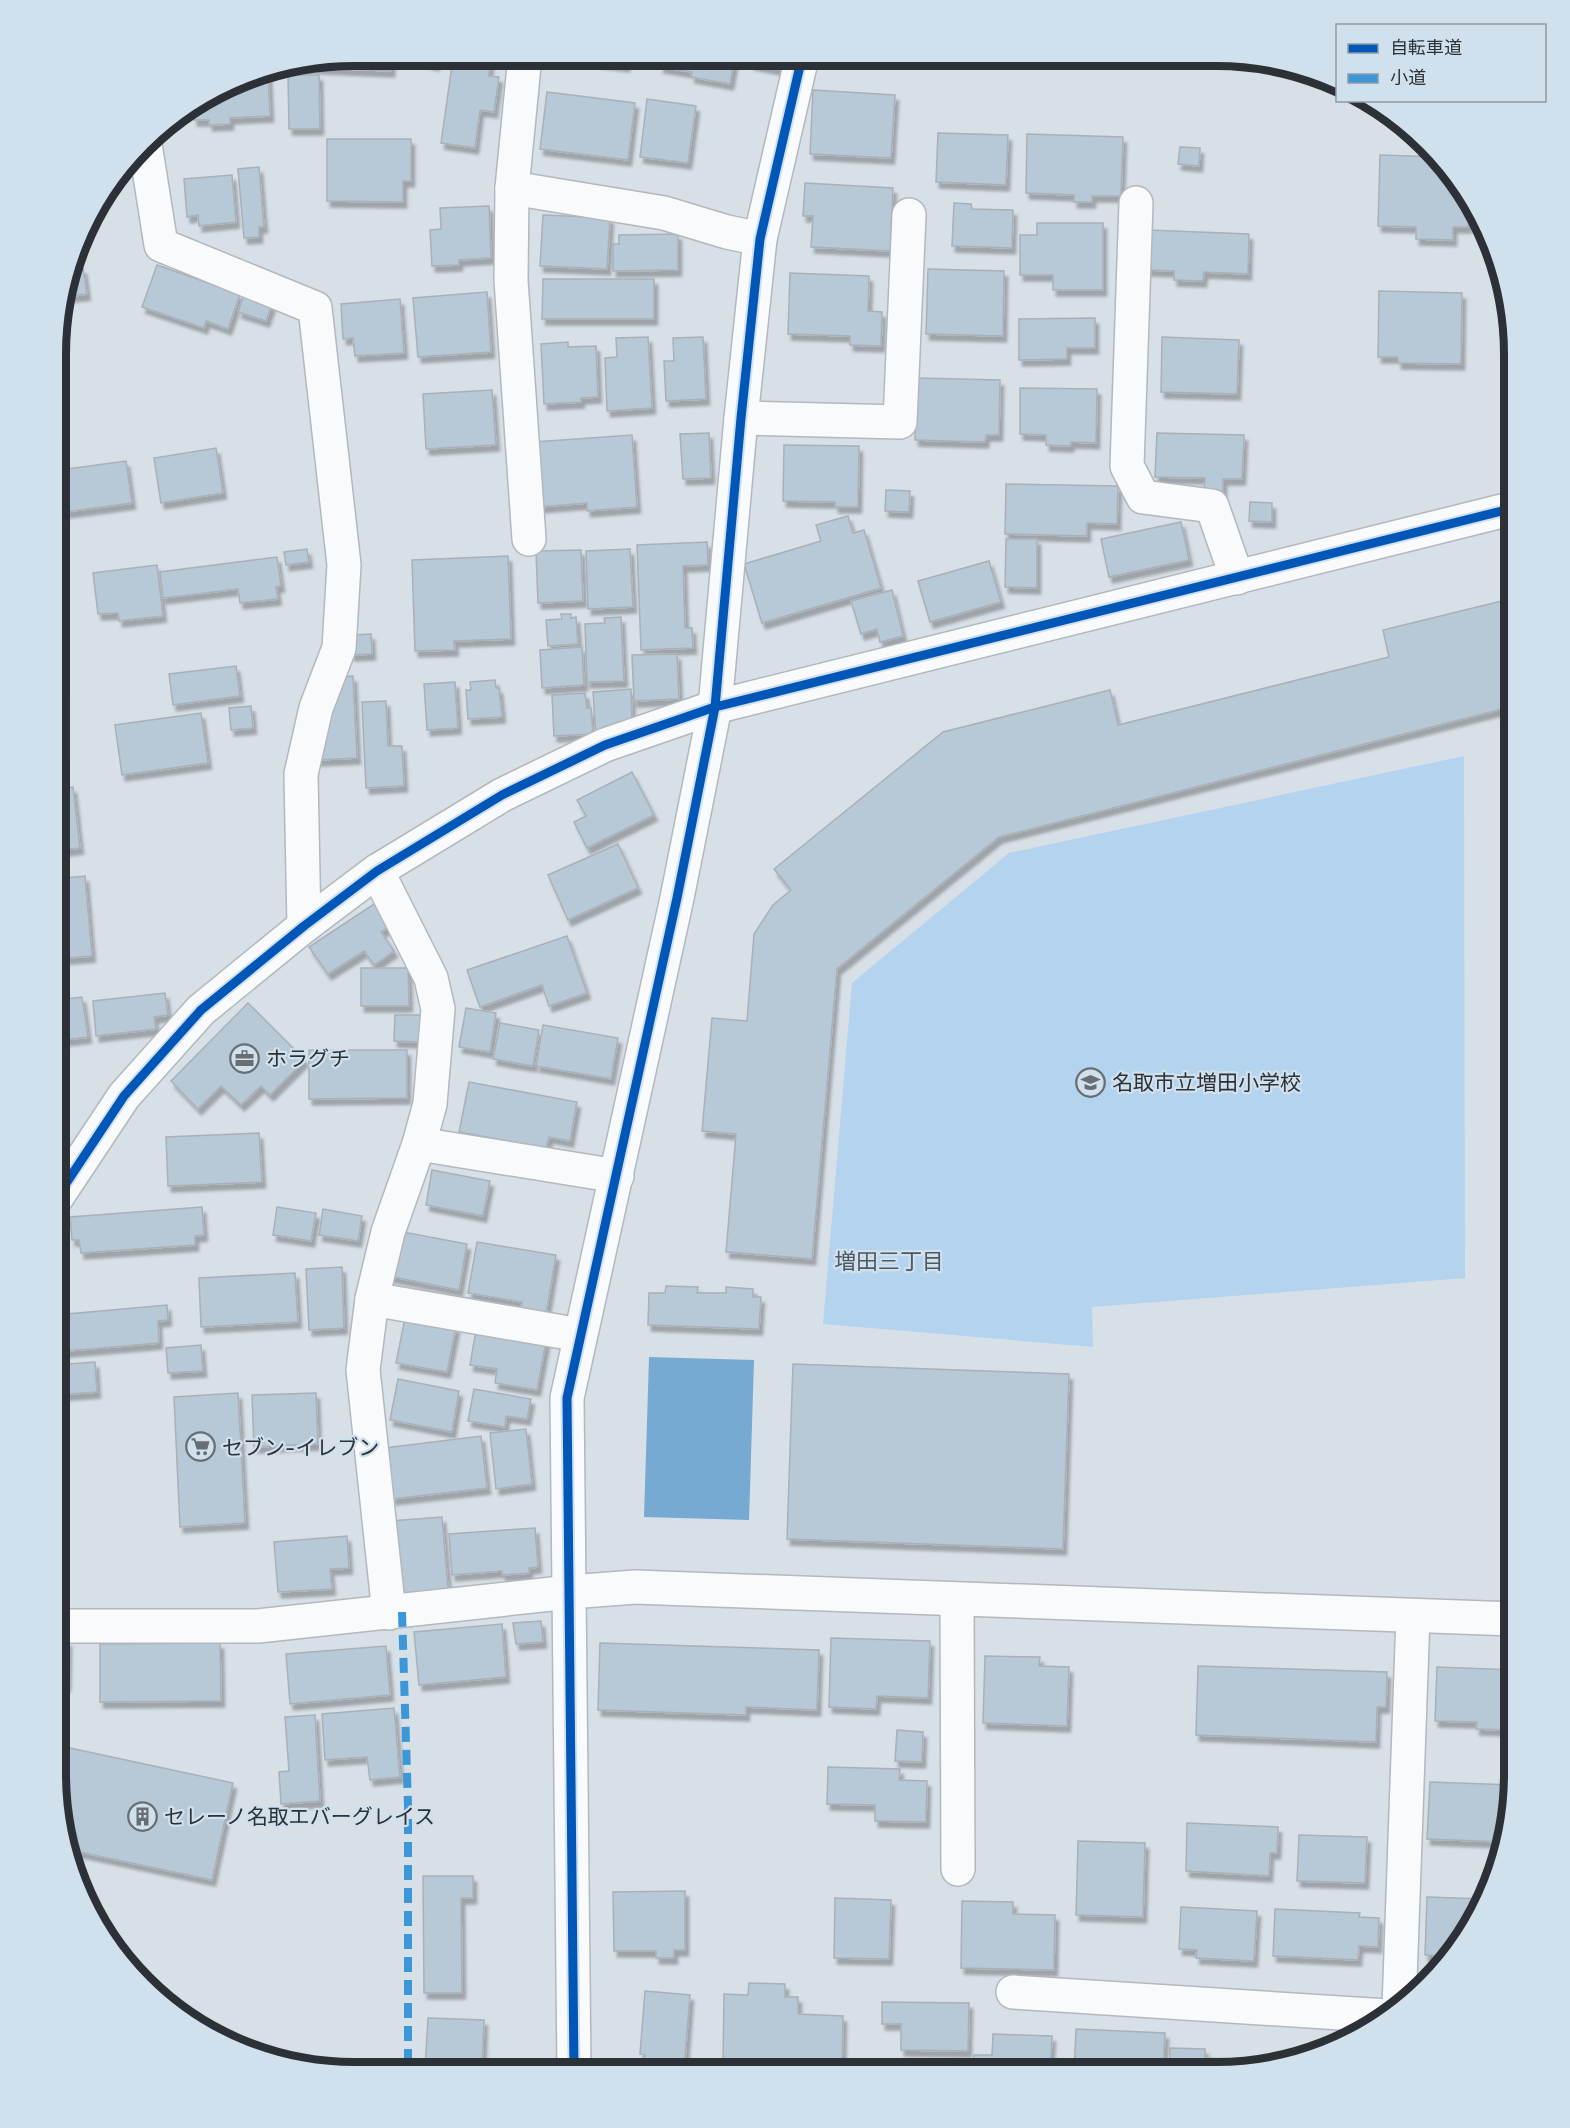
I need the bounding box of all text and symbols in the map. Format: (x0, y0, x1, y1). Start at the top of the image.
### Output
legend (1336, 24, 1546, 102)
text: 自転車道 (1390, 37, 1462, 59)
text: 小道 (1390, 67, 1426, 89)
office icon: ホラグチ (229, 1042, 261, 1074)
place label: ホラグチ (266, 1046, 350, 1071)
school or university icon: 名取市立増田小学校 (1075, 1066, 1107, 1098)
place label: 名取市立増田小学校 (1112, 1070, 1301, 1095)
district label: 増田三丁目 (834, 1248, 944, 1275)
supermarket icon: セブン-イレブン (185, 1431, 217, 1463)
place label: セブン-イレブン (222, 1435, 379, 1460)
building icon: セレーノ名取エバーグレイス (127, 1800, 159, 1832)
place label: セレーノ名取エバーグレイス (164, 1804, 435, 1829)

